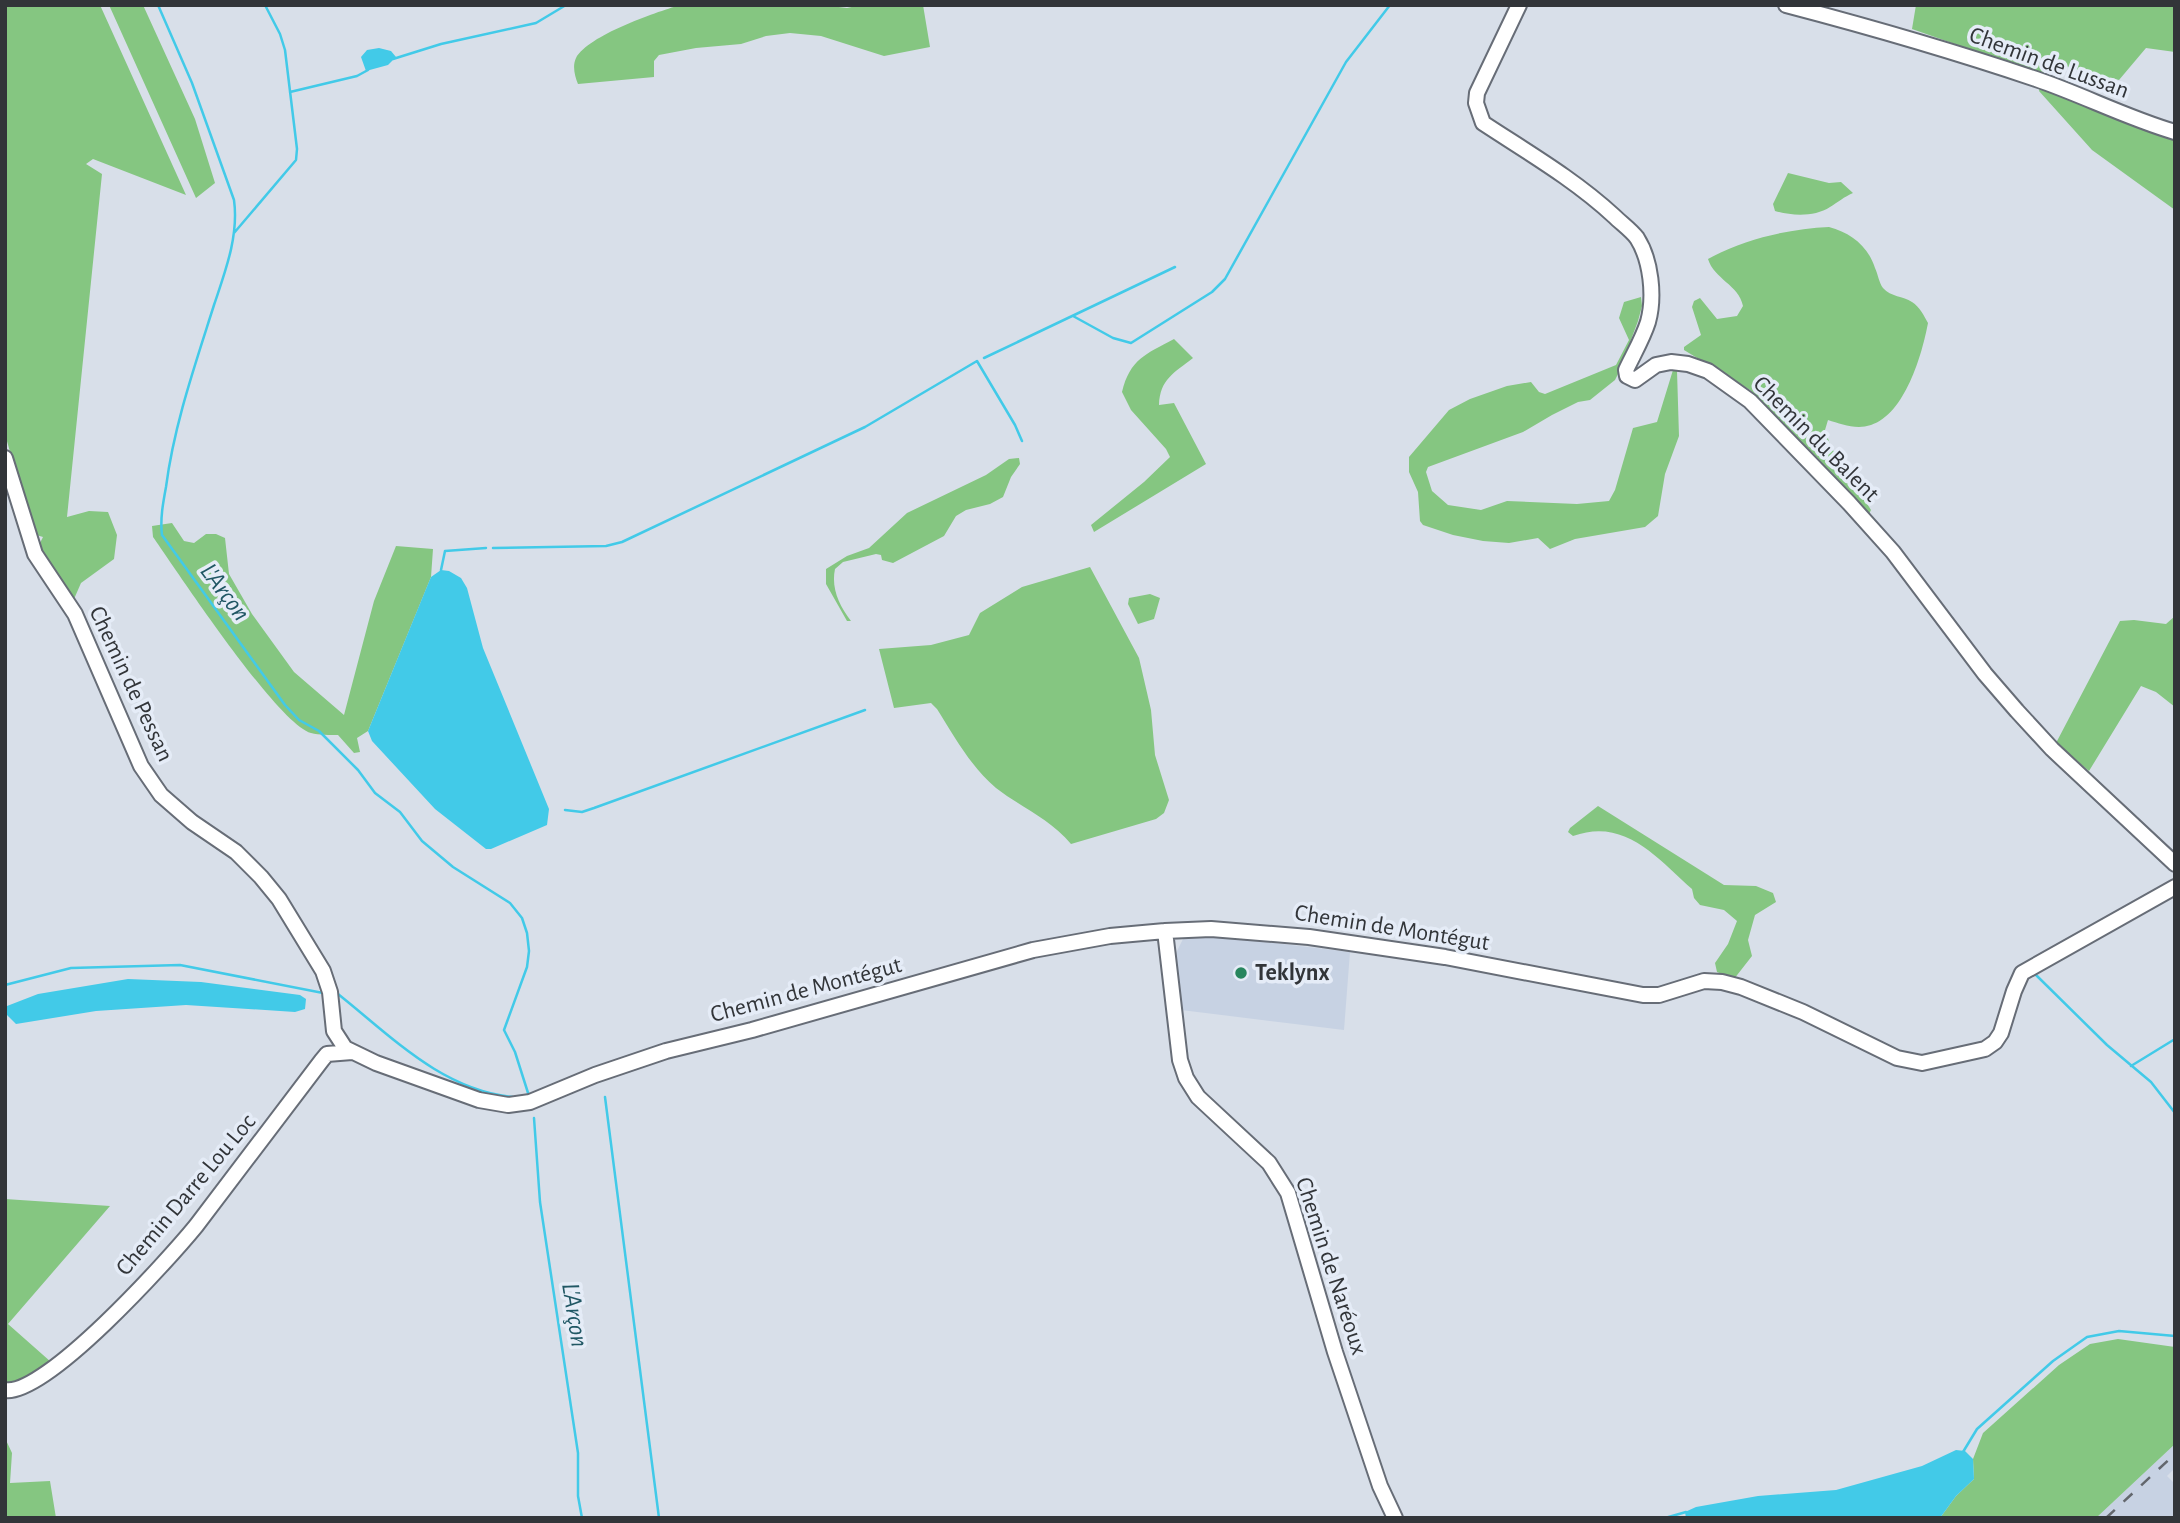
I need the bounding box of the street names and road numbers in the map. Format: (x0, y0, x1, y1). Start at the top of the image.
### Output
street label: Chemin de Lussan (1966, 23, 2132, 103)
street label: Chemin du Balent (1748, 371, 1884, 507)
street label: Chemin de Pessan (85, 603, 177, 765)
street label: Chemin de Montégut (1293, 901, 1491, 955)
street label: Chemin de Montégut (708, 953, 905, 1027)
street label: Chemin Darre Lou Loc (112, 1110, 260, 1280)
street label: Chemin de Naréoux (1291, 1174, 1371, 1358)

